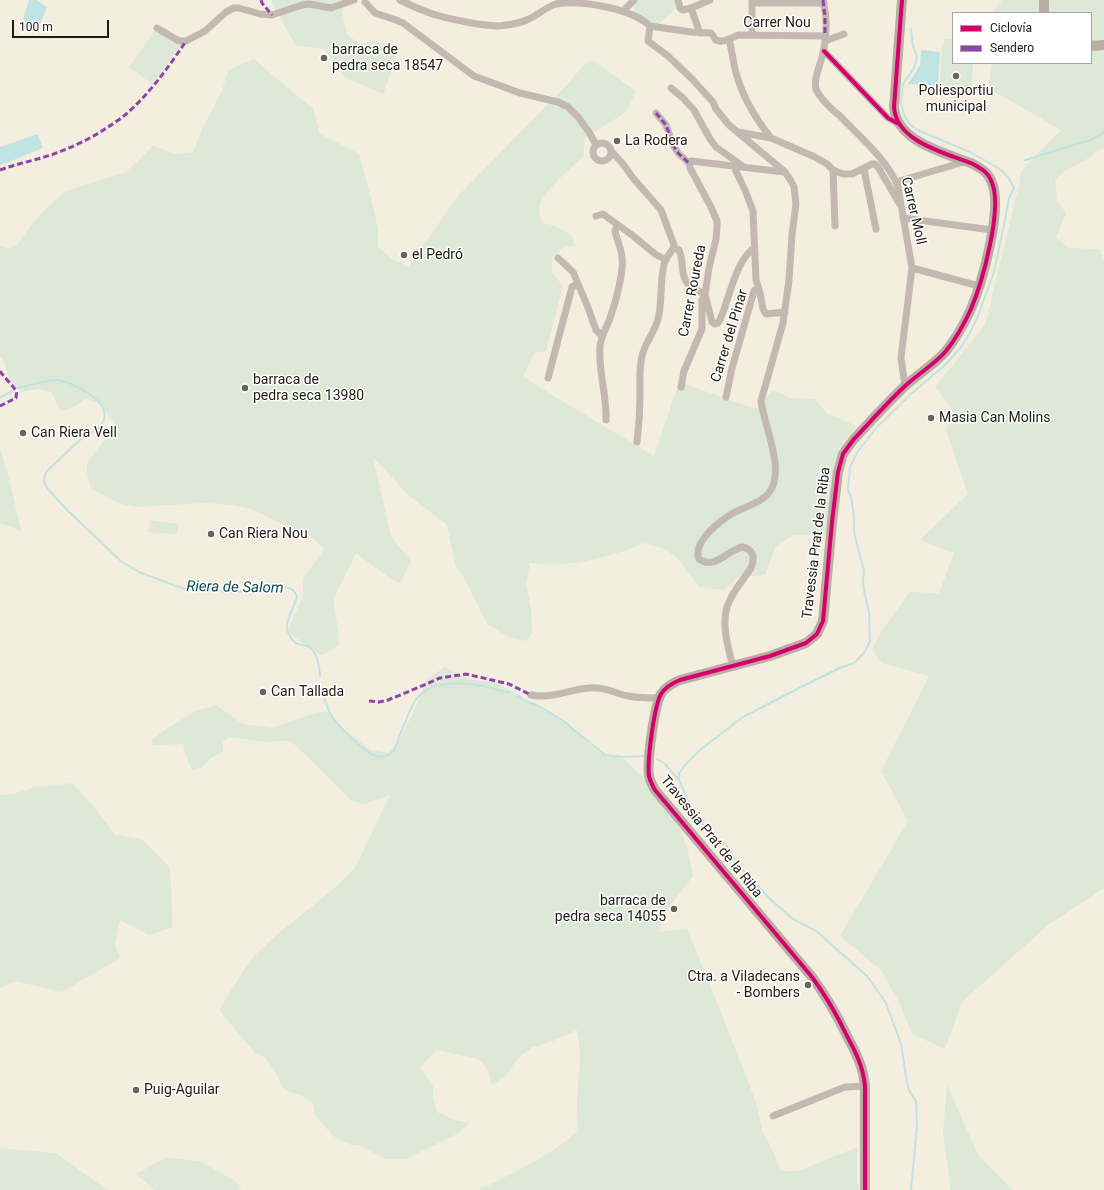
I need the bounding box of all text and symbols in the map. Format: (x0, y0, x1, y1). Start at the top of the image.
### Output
scale bar (14, 12, 111, 38)
legend (952, 12, 1092, 64)
street label: Carrer Nou (743, 15, 811, 31)
text: 100 m (19, 20, 53, 34)
text: Ciclovía (990, 21, 1032, 35)
text: Sendero (990, 41, 1034, 55)
place label: barraca de pedra seca 18547 (332, 42, 443, 74)
marker: barraca de pedra seca 18547 (319, 53, 329, 63)
marker: Poliesportiu municipal (951, 71, 961, 81)
place label: Poliesportiu municipal (919, 83, 993, 116)
place label: La Rodera (625, 133, 688, 149)
marker: La Rodera (612, 136, 622, 146)
street label: Carrer Moll (897, 176, 929, 246)
street label: Carrer Roureda (676, 243, 710, 339)
place label: el Pedró (412, 247, 463, 263)
marker: el Pedró (399, 250, 409, 260)
street label: Carrer del Pinar (708, 288, 752, 384)
place label: barraca de pedra seca 13980 (253, 372, 364, 404)
marker: barraca de pedra seca 13980 (240, 383, 250, 393)
place label: Masia Can Molins (939, 410, 1050, 426)
marker: Masia Can Molins (926, 413, 936, 423)
place label: Can Riera Vell (31, 425, 117, 441)
marker: Can Riera Vell (18, 428, 28, 438)
street label: Travessia Prat de la Riba (799, 466, 835, 620)
place label: Can Riera Nou (219, 526, 308, 542)
marker: Can Riera Nou (206, 529, 216, 539)
water label: Riera de Salom (186, 578, 284, 598)
place label: Can Tallada (271, 684, 344, 700)
marker: Can Tallada (258, 687, 268, 697)
street label: Travessia Prat de la Riba (656, 772, 766, 902)
place label: barraca de pedra seca 14055 (555, 893, 666, 926)
marker: barraca de pedra seca 14055 (669, 904, 679, 914)
place label: Ctra. a Viladecans - Bombers (687, 969, 800, 1002)
marker: Ctra. a Viladecans - Bombers (803, 980, 813, 990)
place label: Puig-Aguilar (144, 1082, 220, 1098)
marker: Puig-Aguilar (131, 1085, 141, 1095)

